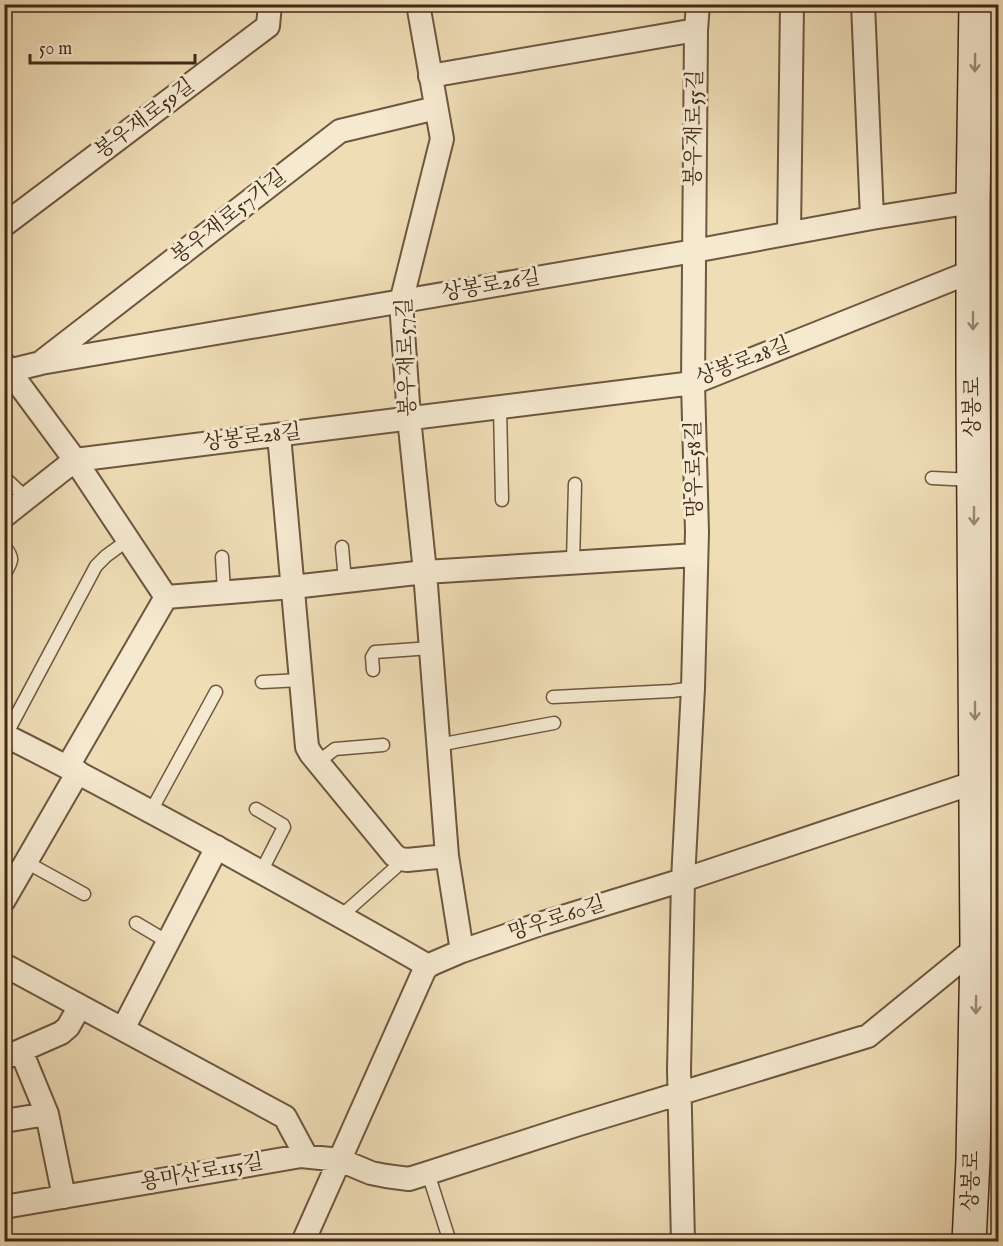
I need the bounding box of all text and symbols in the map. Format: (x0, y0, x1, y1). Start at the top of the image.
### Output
scale bar (30, 27, 195, 65)
text: 50 m (39, 38, 72, 61)
one-way arrow (969, 52, 981, 72)
street label: 봉우재로55길 (680, 69, 710, 187)
street label: 봉우재로59길 (90, 73, 200, 165)
street label: 봉우재로57가길 (166, 164, 292, 270)
street label: 상봉로26길 (439, 264, 543, 308)
street label: 봉우재로57길 (391, 297, 423, 417)
one-way arrow (967, 310, 979, 330)
street label: 상봉로28길 (692, 332, 794, 392)
street label: 상봉로 (960, 377, 987, 437)
street label: 상봉로28길 (201, 419, 303, 457)
street label: 망우로58길 (681, 420, 709, 518)
one-way arrow (968, 505, 980, 525)
one-way arrow (969, 700, 981, 720)
street label: 망우로60길 (505, 891, 609, 947)
one-way arrow (970, 995, 982, 1015)
street label: 용마산로115길 (138, 1149, 266, 1197)
street label: 상봉로 (957, 1150, 987, 1212)

